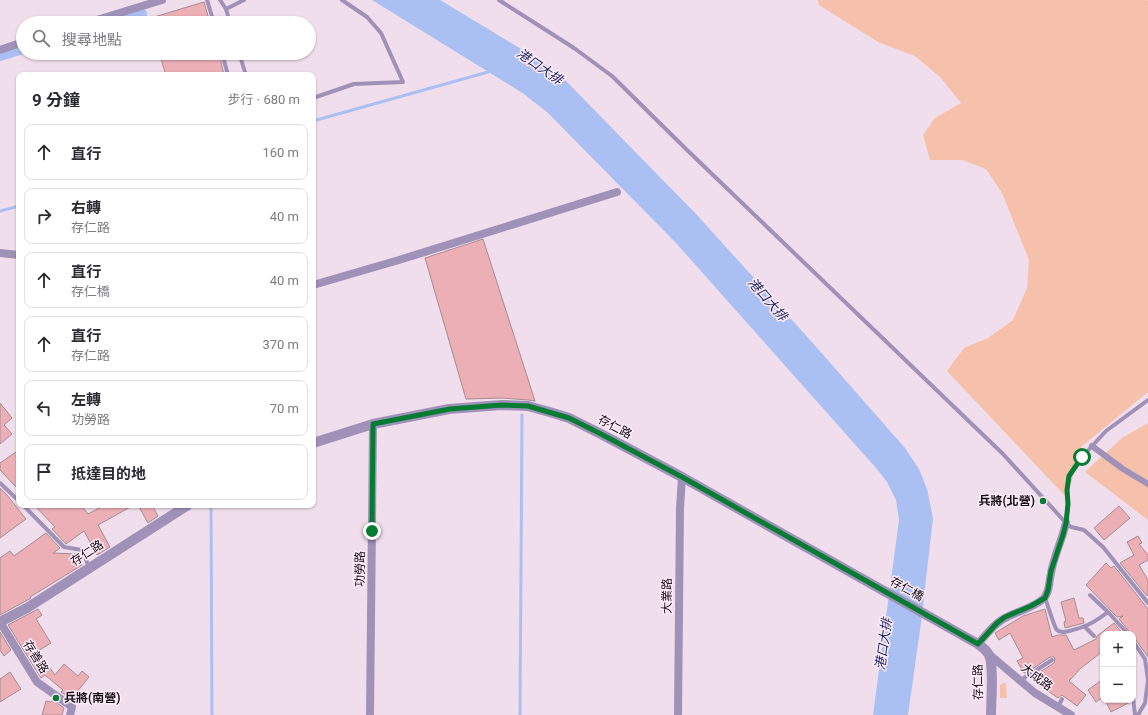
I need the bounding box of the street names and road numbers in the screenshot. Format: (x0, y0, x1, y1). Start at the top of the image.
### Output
street label: 存仁路 (596, 412, 634, 442)
street label: 存仁路 (68, 537, 106, 569)
street label: 功勞路 (353, 551, 367, 587)
street label: 存仁橋 (888, 574, 926, 604)
street label: 大業路 (660, 578, 674, 614)
street label: 存善路 (21, 638, 51, 676)
street label: 大成路 (1019, 660, 1055, 694)
street label: 存仁路 (971, 664, 985, 700)

